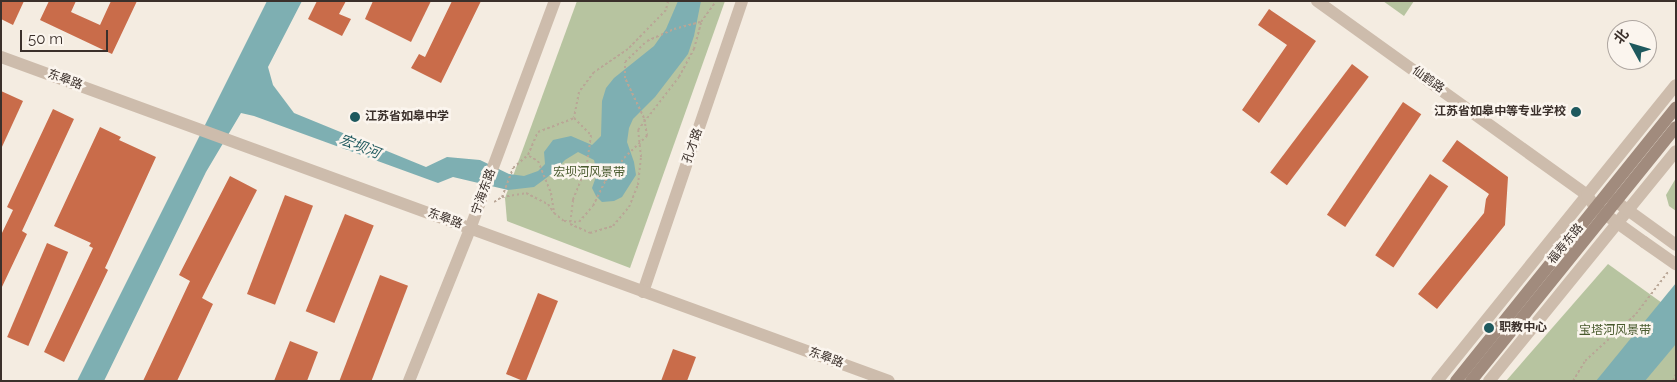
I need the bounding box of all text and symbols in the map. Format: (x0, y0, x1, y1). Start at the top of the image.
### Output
scale bar (22, 20, 110, 52)
north arrow (1607, 20, 1657, 70)
text: 北 (1610, 26, 1632, 47)
text: 50 m (28, 30, 63, 48)
street label: 仙鹤路 (1409, 64, 1447, 96)
street label: 东皋路 (46, 67, 84, 93)
place label: 江苏省如皋中等专业学校 (1434, 105, 1566, 119)
marker: 江苏省如皋中等专业学校 (1570, 106, 1582, 118)
place label: 江苏省如皋中学 (365, 110, 449, 124)
marker: 江苏省如皋中学 (349, 111, 361, 123)
street label: 孔才路 (680, 127, 706, 165)
water label: 宏坝河 (337, 131, 383, 161)
park label: 宏坝河风景带 (553, 166, 625, 180)
street label: 宁海东路 (469, 167, 499, 217)
street label: 东皋路 (426, 206, 464, 232)
street label: 福寿东路 (1545, 221, 1587, 267)
place label: 职教中心 (1499, 321, 1547, 335)
marker: 职教中心 (1483, 322, 1495, 334)
park label: 宝塔河风景带 (1579, 324, 1651, 338)
street label: 东皋路 (807, 345, 845, 371)

